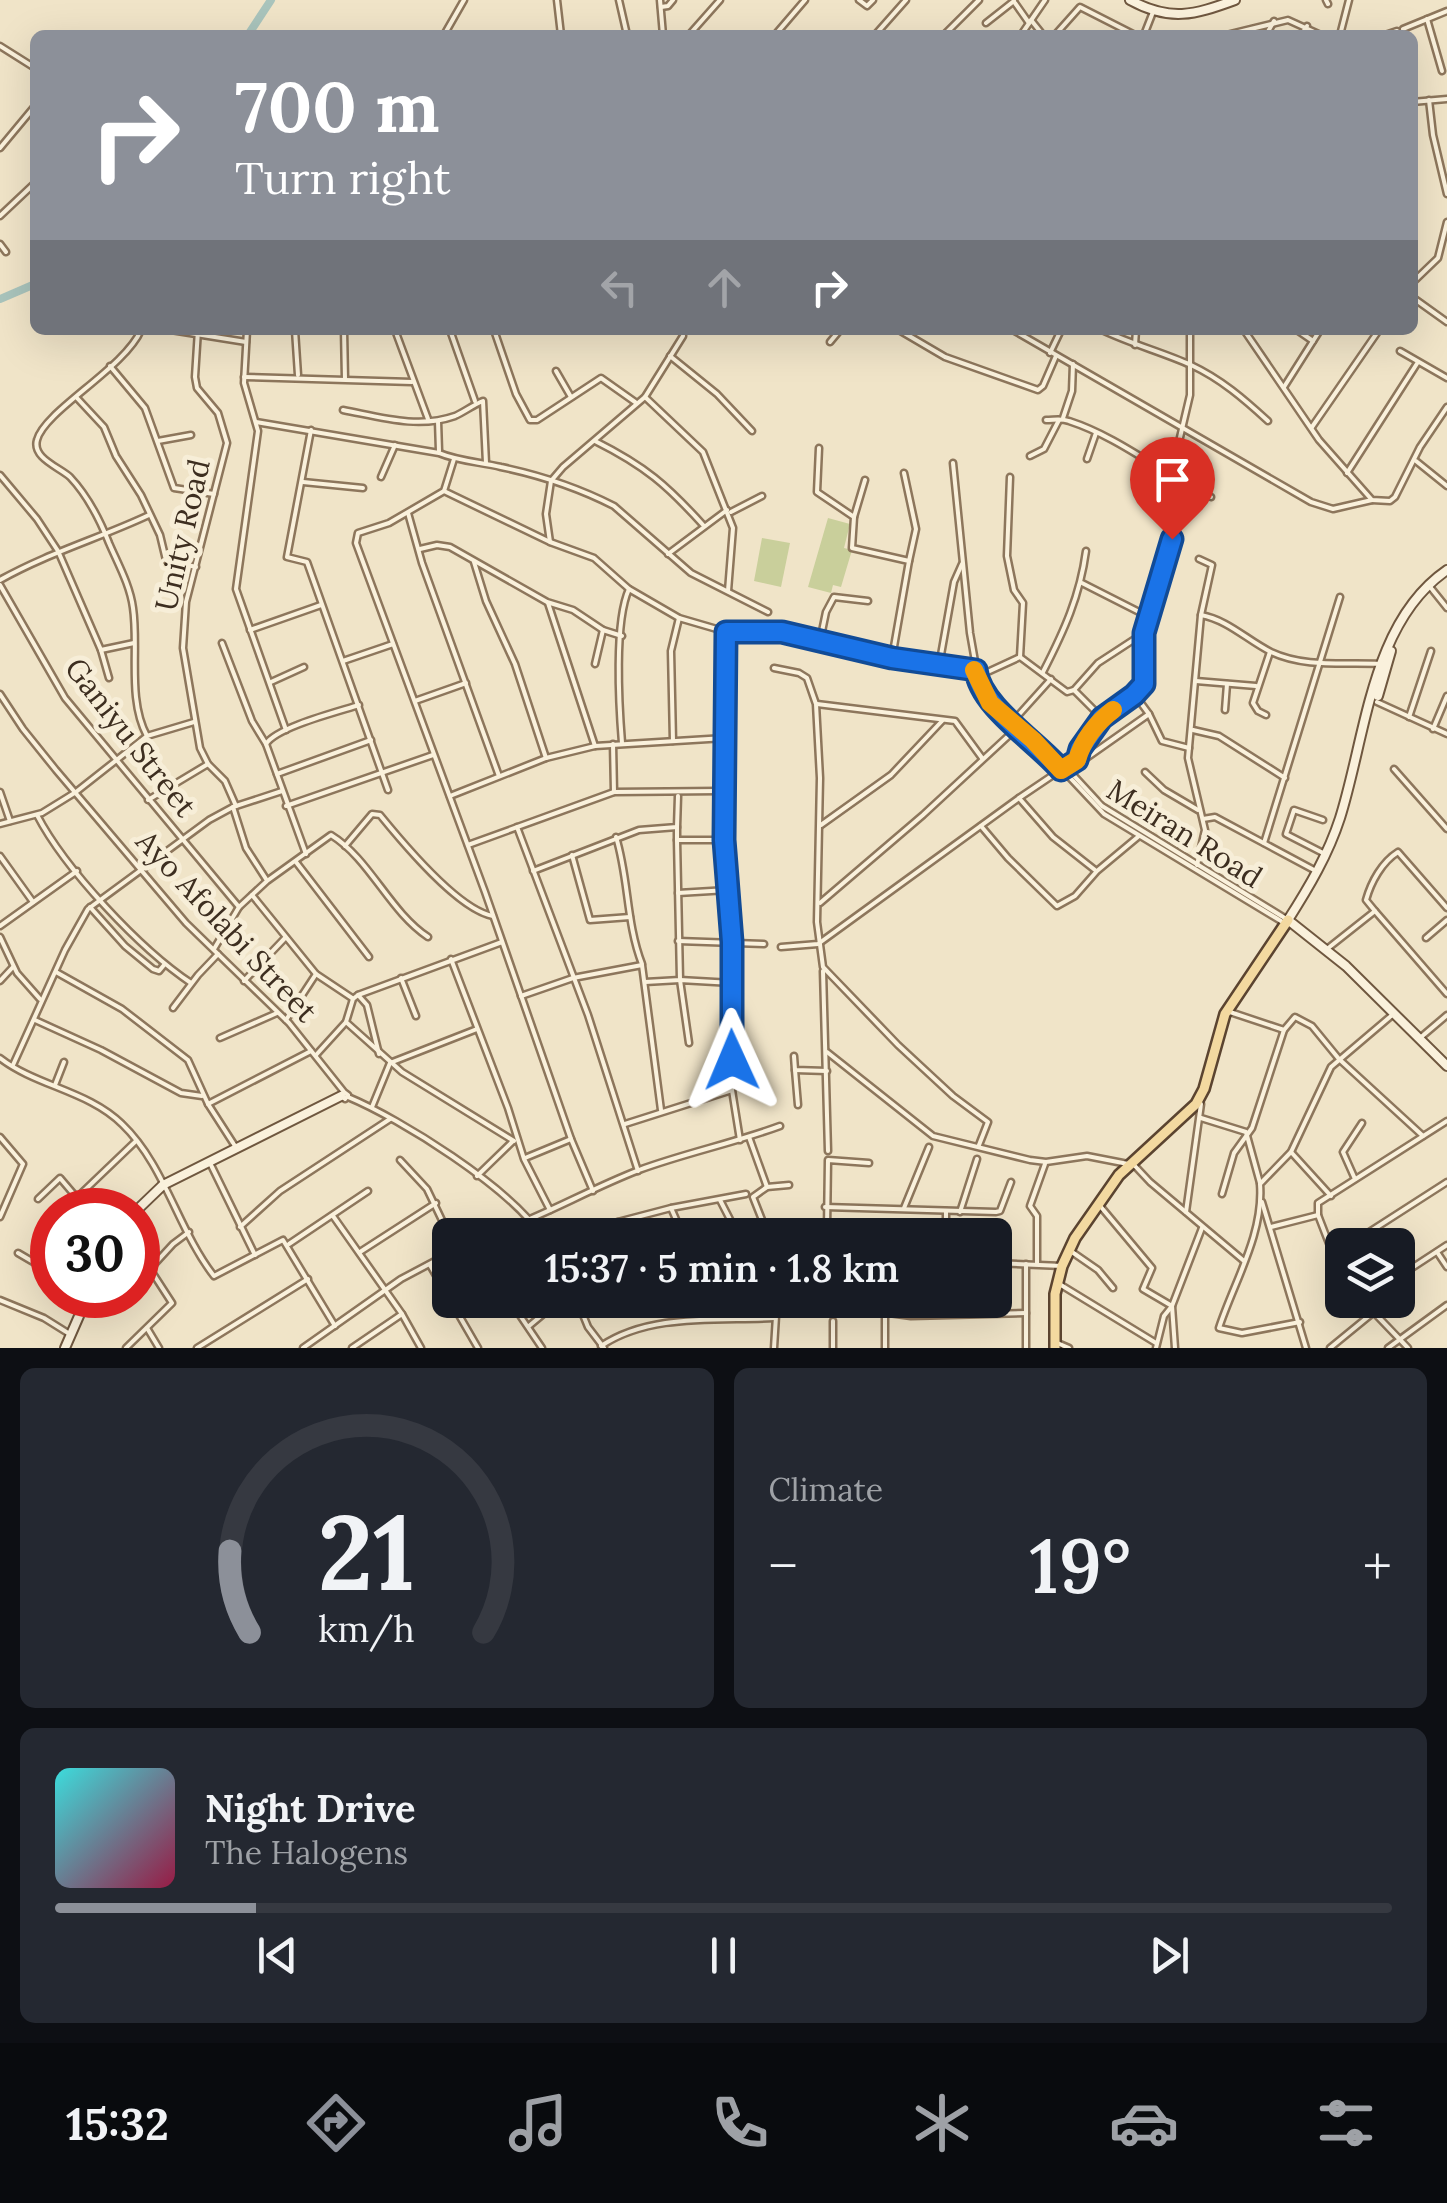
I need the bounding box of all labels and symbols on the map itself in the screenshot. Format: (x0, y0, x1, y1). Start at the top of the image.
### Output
pin (1130, 437, 1215, 540)
street label: Unity Road (146, 455, 219, 615)
street label: Ganiyu Street (56, 650, 205, 825)
street label: Meiran Road (1100, 770, 1270, 896)
street label: Ayo Afolabi Street (127, 822, 326, 1031)
position arrow (680, 1008, 784, 1112)
speed limit sign: 30 (30, 1188, 160, 1318)

